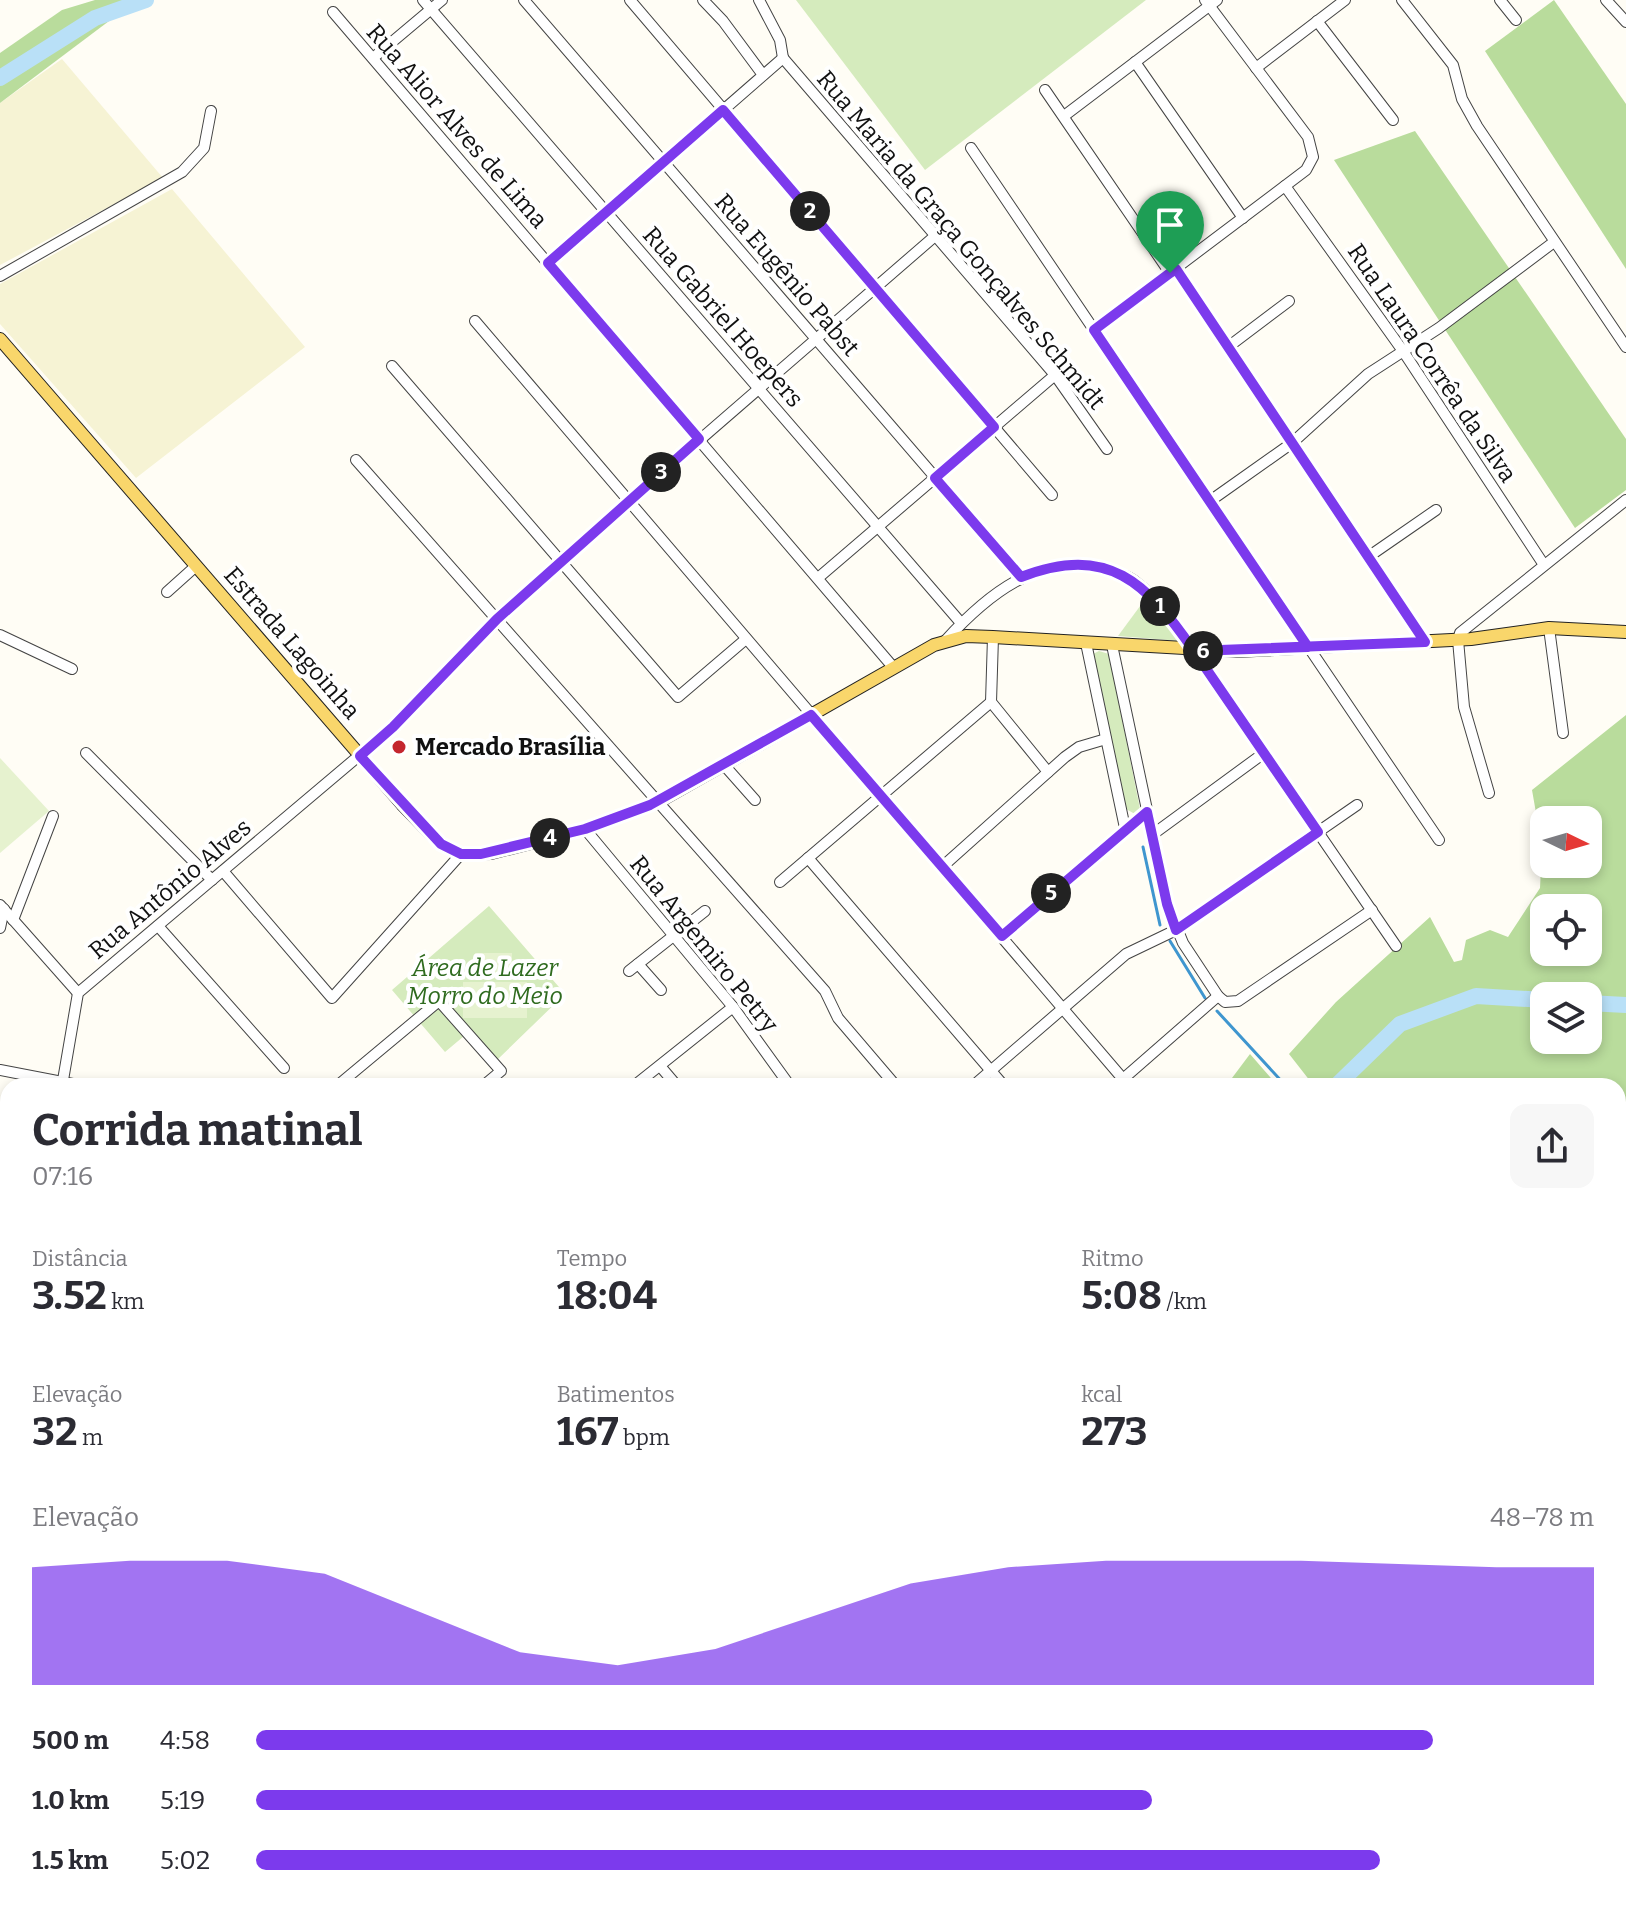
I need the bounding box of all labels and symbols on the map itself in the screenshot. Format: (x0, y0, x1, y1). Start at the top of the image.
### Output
street label: Rua Alior Alves de Lima (361, 18, 553, 234)
street label: Rua Maria da Graça Gonçalves Schmidt (811, 65, 1111, 415)
street label: Rua Eugênio Pabst (709, 188, 865, 362)
pin: 2 (790, 191, 830, 231)
pin (1136, 191, 1204, 273)
street label: Rua Gabriel Hoepers (637, 221, 809, 413)
street label: Rua Laura Corrêa da Silva (1342, 239, 1522, 487)
pin: 3 (641, 452, 681, 492)
street label: Estrada Lagoinha (218, 561, 366, 725)
pin: 1 (1140, 586, 1180, 626)
pin: 6 (1183, 631, 1223, 671)
place label: Mercado Brasília (415, 733, 606, 761)
marker: Mercado Brasília (390, 738, 408, 756)
north arrow (1530, 806, 1602, 878)
street label: Rua Antônio Alves (83, 813, 257, 965)
pin: 4 (530, 818, 570, 858)
street label: Rua Argemiro Petry (624, 850, 784, 1038)
pin: 5 (1031, 873, 1071, 913)
park label: Área de Lazer Morro do Meio (407, 953, 563, 1010)

